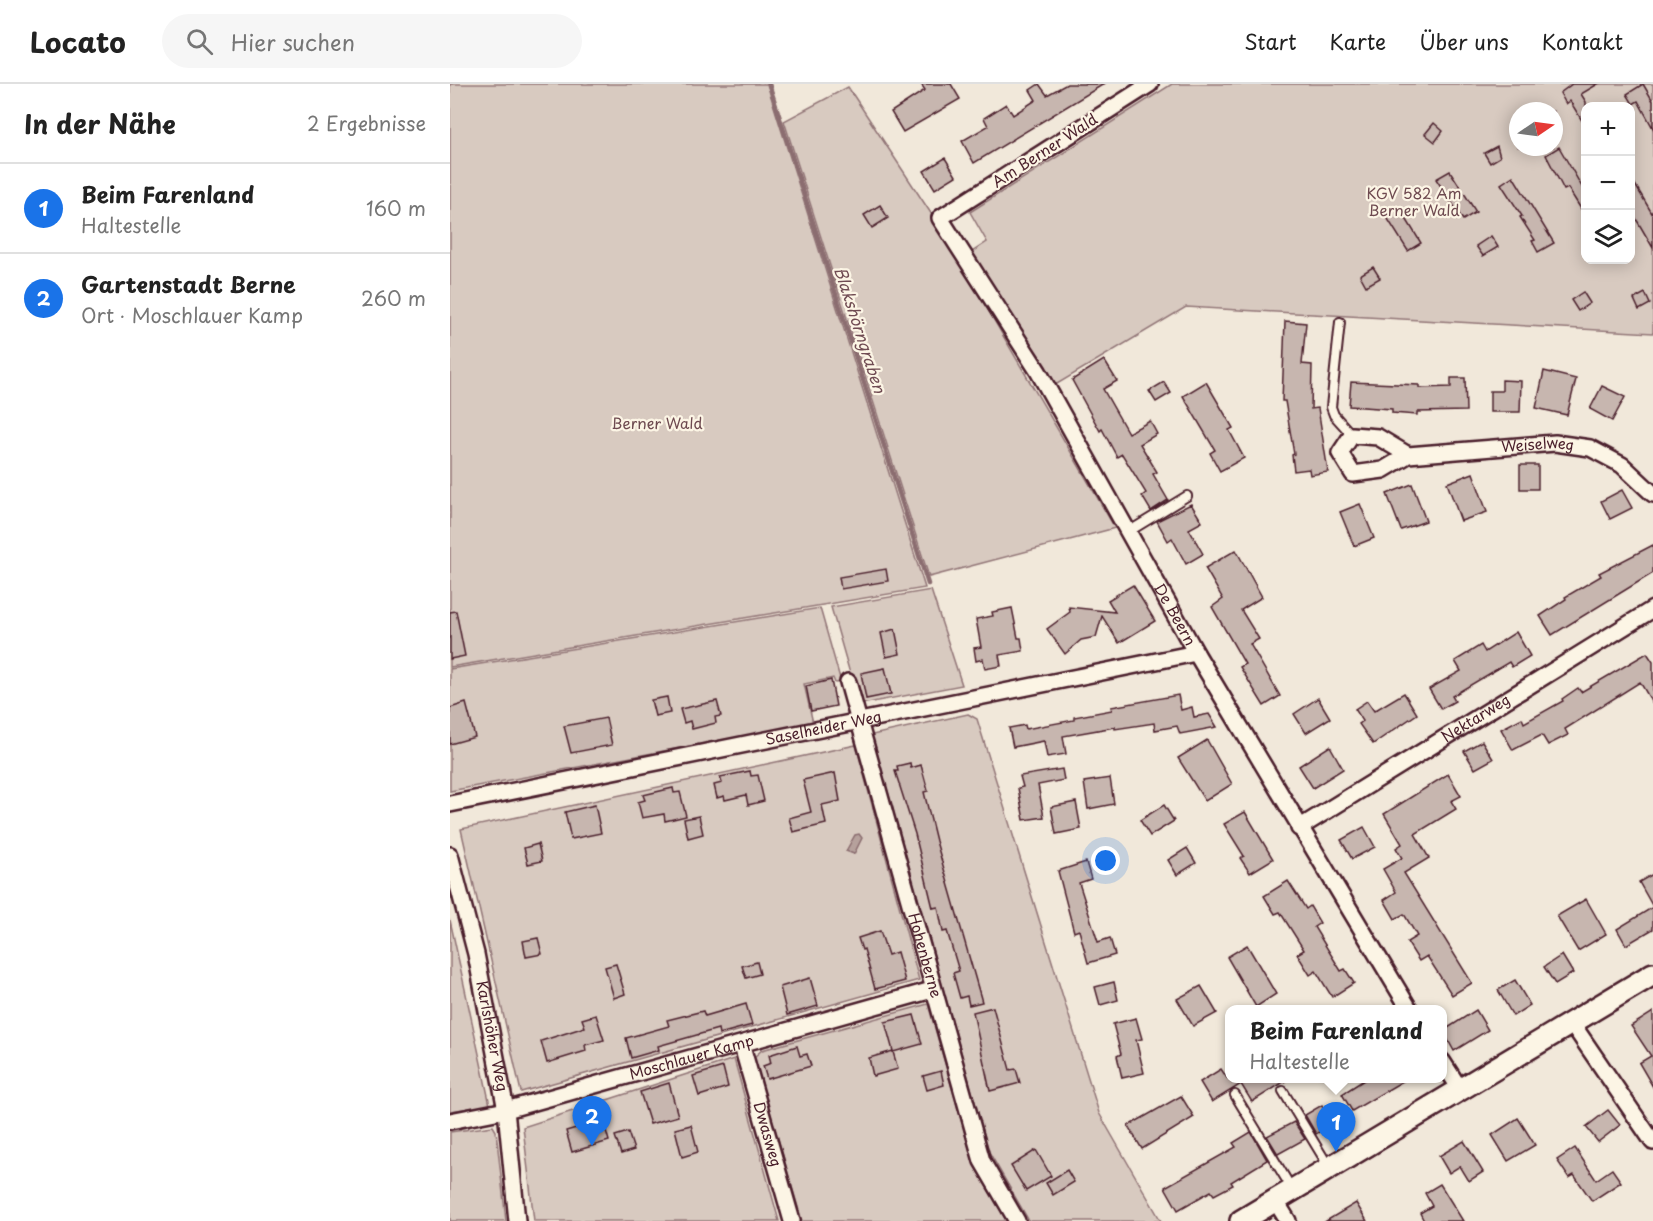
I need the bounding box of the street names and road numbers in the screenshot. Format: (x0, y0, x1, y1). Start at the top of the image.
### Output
street label: Am Berner Wald (987, 107, 1101, 192)
street label: Weiselweg (1500, 430, 1576, 457)
street label: De Beern (1149, 578, 1203, 649)
street label: Nektarweg (1436, 687, 1514, 747)
street label: Saselheider Weg (763, 704, 883, 750)
street label: Hohenberne (903, 910, 949, 1000)
street label: Karlshöher Weg (471, 979, 515, 1093)
street label: Moschlauer Kamp (626, 1028, 756, 1085)
street label: Dwasweg (748, 1099, 789, 1169)

